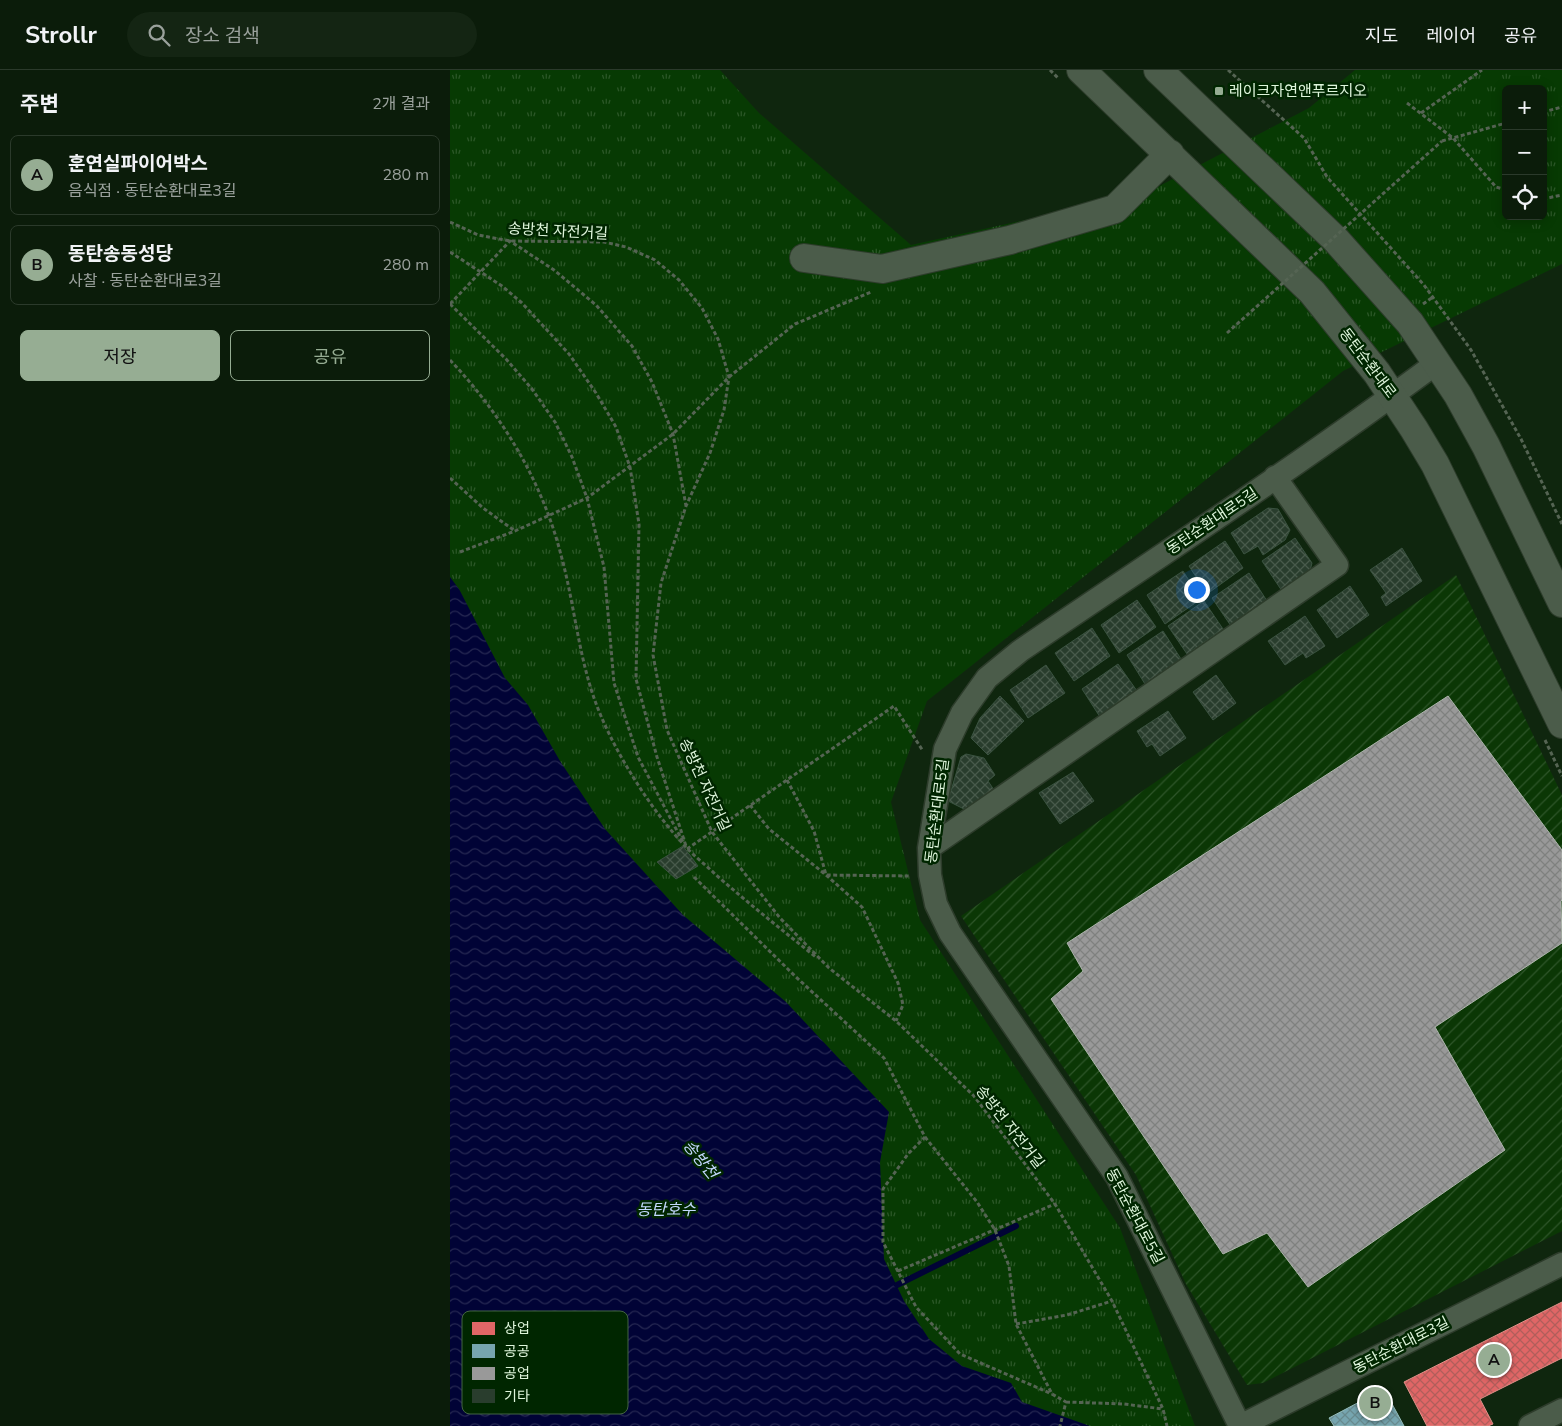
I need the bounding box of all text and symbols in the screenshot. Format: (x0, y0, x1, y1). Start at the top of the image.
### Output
search box (127, 12, 477, 57)
text: Strollr (25, 19, 97, 51)
icon: search (145, 21, 173, 49)
text: 장소 검색 (185, 23, 260, 49)
text: 지도 (1365, 24, 1398, 48)
text: 레이어 (1426, 24, 1476, 48)
text: 공유 (1504, 24, 1537, 48)
place label: 레이크자연앤푸르지오 (1229, 81, 1367, 101)
marker: 레이크자연앤푸르지오 (1213, 85, 1225, 97)
map controls (1502, 85, 1547, 220)
button: + (1502, 85, 1547, 130)
text: 주변 (20, 90, 59, 118)
text: 2개 결과 (372, 93, 430, 115)
button: − (1502, 130, 1547, 175)
text: 훈연실파이어박스 (68, 151, 208, 177)
text: A (31, 164, 43, 186)
text: 280 m (382, 164, 429, 186)
button: locate (1502, 175, 1547, 220)
text: 음식점 · 동탄순환대로3길 (68, 180, 237, 202)
street label: 송방천 자전거길 (507, 218, 609, 244)
text: 동탄송동성당 (68, 241, 173, 267)
text: B (31, 254, 43, 276)
text: 280 m (382, 254, 429, 276)
text: 사찰 · 동탄순환대로3길 (68, 270, 222, 292)
street label: 동탄순환대로 (1335, 324, 1401, 402)
button: 저장 (20, 330, 220, 381)
button: 공유 (230, 330, 430, 381)
street label: 동탄순환대로5길 (1163, 483, 1261, 559)
your location (1184, 577, 1210, 603)
street label: 송방천 자전거길 (675, 735, 735, 835)
street label: 동탄순환대로5길 (921, 757, 953, 865)
street label: 송방천 자전거길 (971, 1081, 1049, 1173)
water label: 송방천 (678, 1136, 724, 1185)
street label: 동탄순환대로5길 (1101, 1165, 1169, 1267)
water label: 동탄호수 (637, 1199, 697, 1221)
legend (462, 1311, 628, 1414)
street label: 동탄순환대로3길 (1349, 1312, 1453, 1378)
text: 상업 (504, 1319, 530, 1338)
pin: A (1478, 1341, 1510, 1379)
text: 공공 (504, 1342, 530, 1361)
text: 공업 (504, 1364, 530, 1383)
pin: B (1359, 1384, 1391, 1422)
text: 기타 (504, 1387, 530, 1406)

